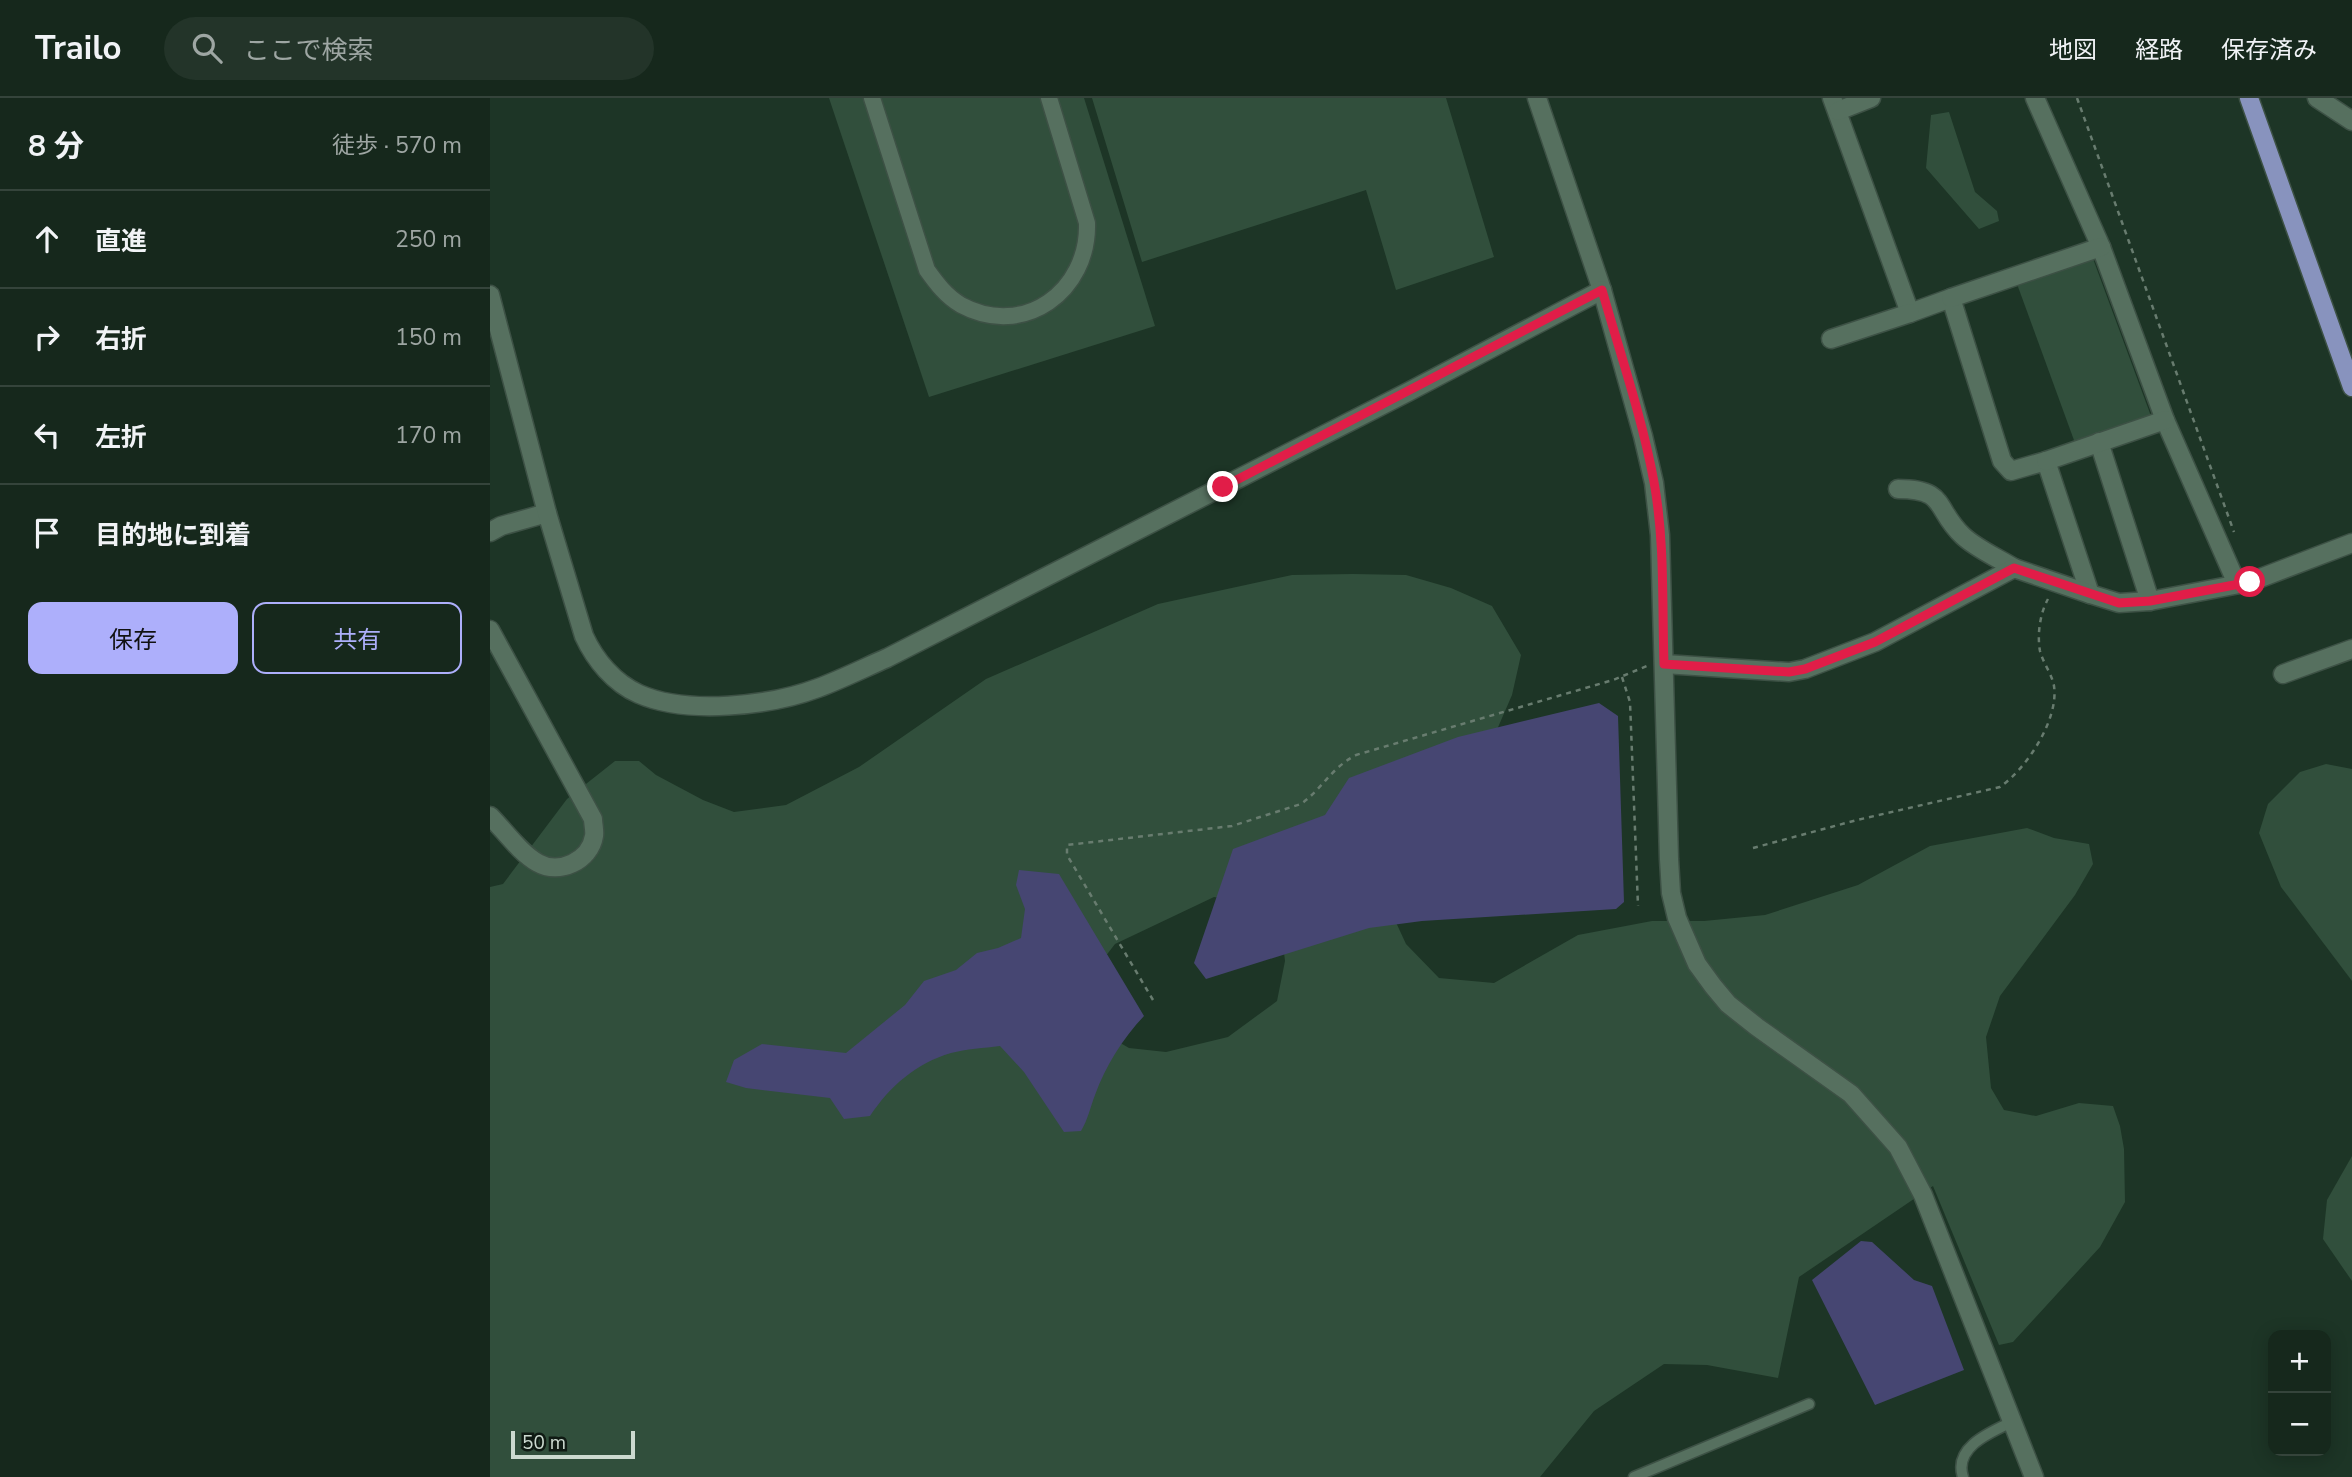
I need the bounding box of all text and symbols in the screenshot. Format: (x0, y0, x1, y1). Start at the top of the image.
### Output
search box (164, 17, 654, 80)
text: Trailo (35, 26, 122, 71)
icon: search (188, 29, 226, 67)
text: ここで検索 (244, 33, 374, 68)
text: 地図 (2049, 34, 2097, 66)
text: 経路 (2135, 34, 2183, 66)
text: 保存済み (2221, 34, 2317, 66)
text: 8 分 (28, 126, 84, 167)
text: 徒歩 · 570 m (332, 130, 462, 161)
icon: ahead (28, 220, 66, 258)
text: 直進 (95, 224, 147, 259)
text: 250 m (395, 224, 462, 255)
icon: right (28, 318, 66, 356)
text: 右折 (95, 322, 147, 357)
text: 150 m (395, 322, 462, 353)
icon: left (28, 416, 66, 454)
text: 左折 (95, 420, 147, 455)
text: 170 m (395, 420, 462, 451)
route end (1207, 471, 1238, 502)
icon: arrive (28, 514, 66, 552)
text: 目的地に到着 (95, 518, 251, 553)
route start (2234, 566, 2265, 597)
button: 保存 (28, 602, 238, 674)
button: 共有 (252, 602, 462, 674)
map controls (2268, 1330, 2331, 1456)
button: + (2268, 1330, 2331, 1393)
button: − (2268, 1393, 2331, 1456)
scale bar (511, 1428, 635, 1460)
text: 50 m (522, 1430, 566, 1456)

